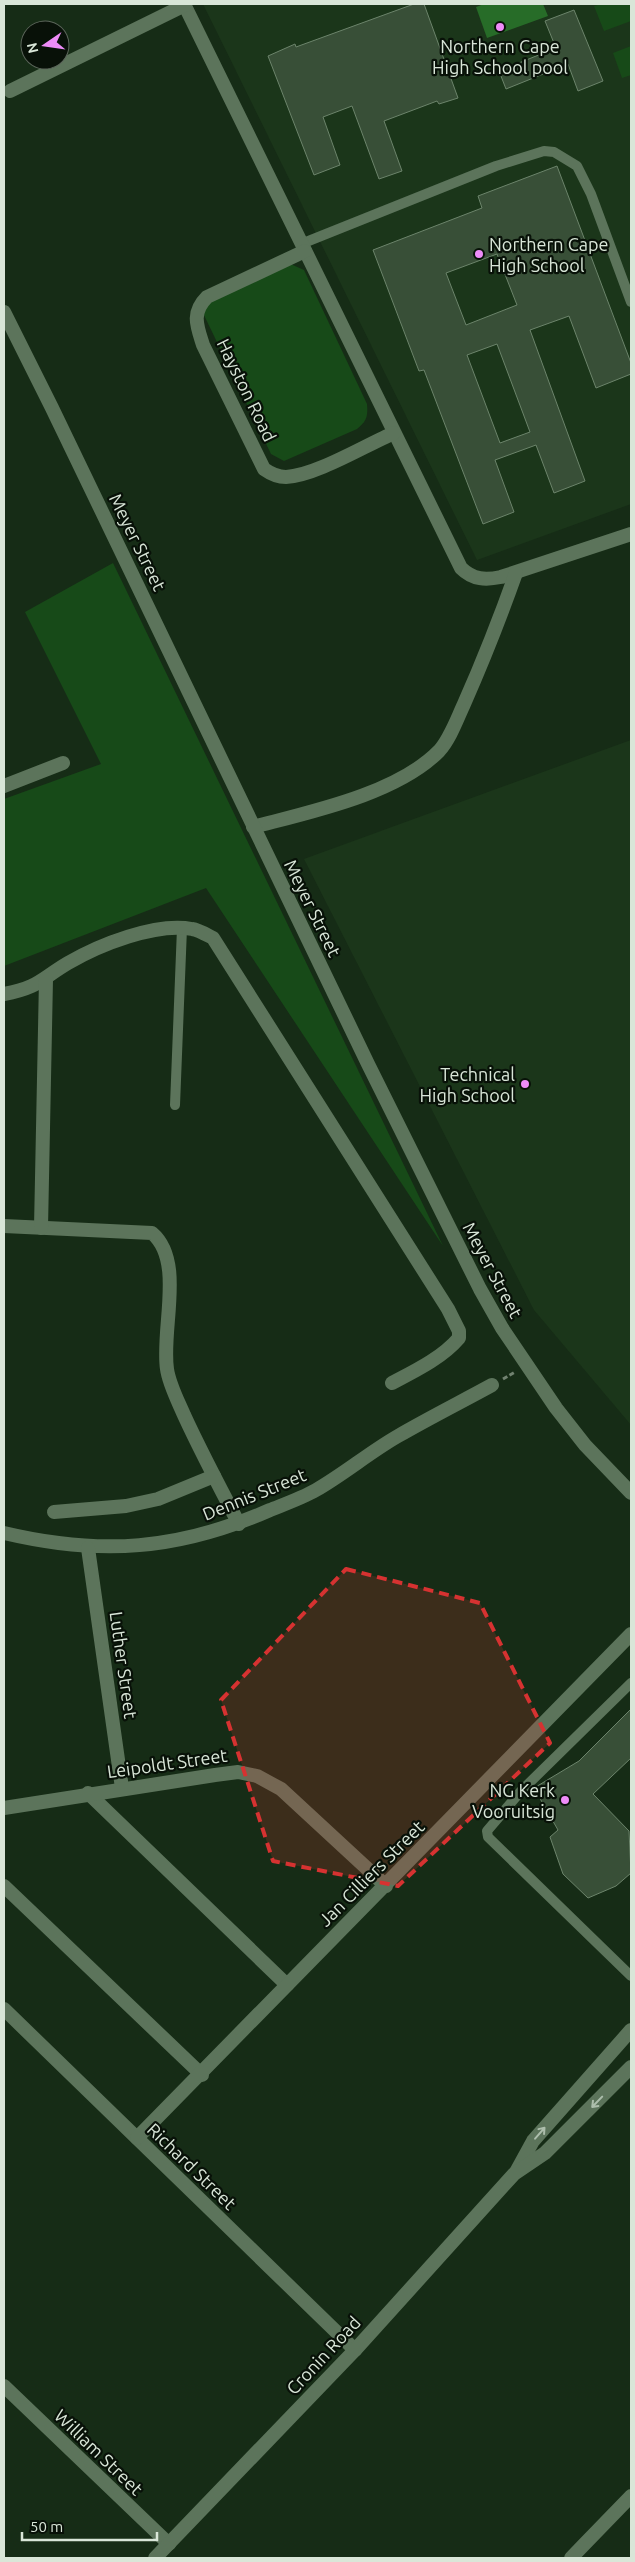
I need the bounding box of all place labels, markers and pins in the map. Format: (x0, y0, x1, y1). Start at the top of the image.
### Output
marker: Northern Cape High School pool (494, 21, 506, 33)
place label: Northern Cape High School pool (432, 36, 568, 77)
place label: Northern Cape High School (489, 234, 608, 275)
marker: Northern Cape High School (473, 248, 485, 260)
place label: Technical High School (419, 1064, 515, 1105)
marker: Technical High School (519, 1078, 531, 1090)
place label: NG Kerk Vooruitsig (472, 1780, 555, 1821)
marker: NG Kerk Vooruitsig (559, 1794, 571, 1806)

